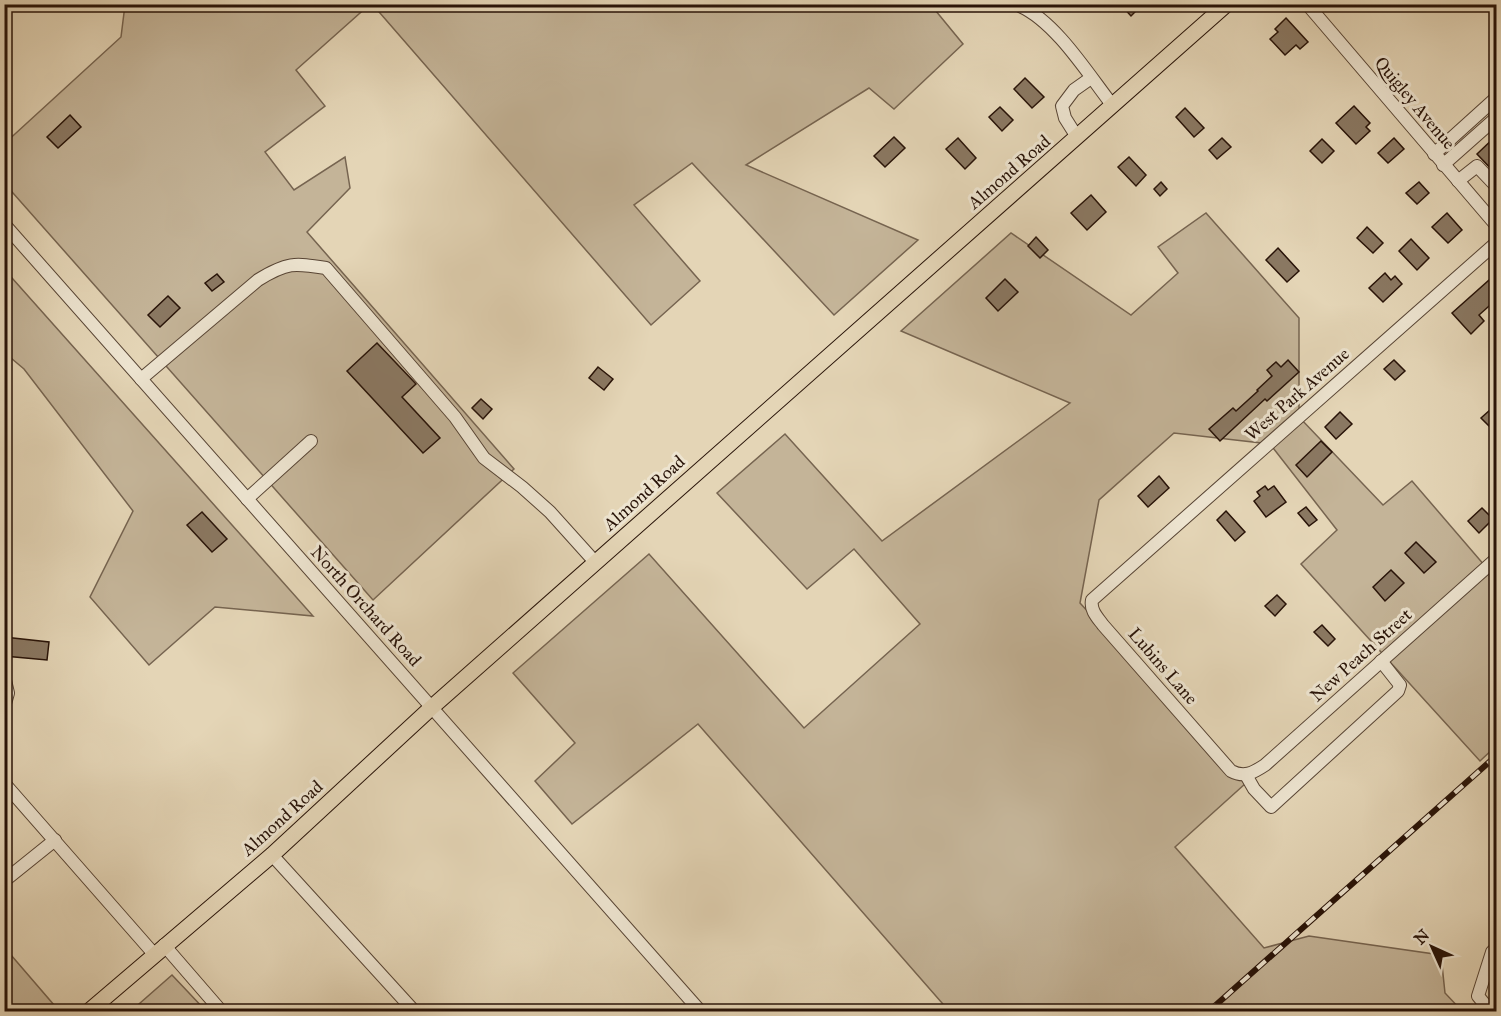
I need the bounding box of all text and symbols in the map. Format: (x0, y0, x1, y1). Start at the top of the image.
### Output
street label: Quigley Avenue (1369, 52, 1460, 154)
street label: Almond Road (962, 130, 1055, 215)
street label: West Park Avenue (1240, 343, 1354, 445)
street label: Almond Road (598, 451, 689, 536)
street label: North Orchard Road (306, 541, 426, 671)
street label: New Peach Street (1306, 603, 1417, 706)
street label: Lubins Lane (1124, 623, 1202, 709)
street label: Almond Road (236, 776, 327, 861)
north arrow (1402, 917, 1462, 977)
text: N (1410, 925, 1434, 948)

